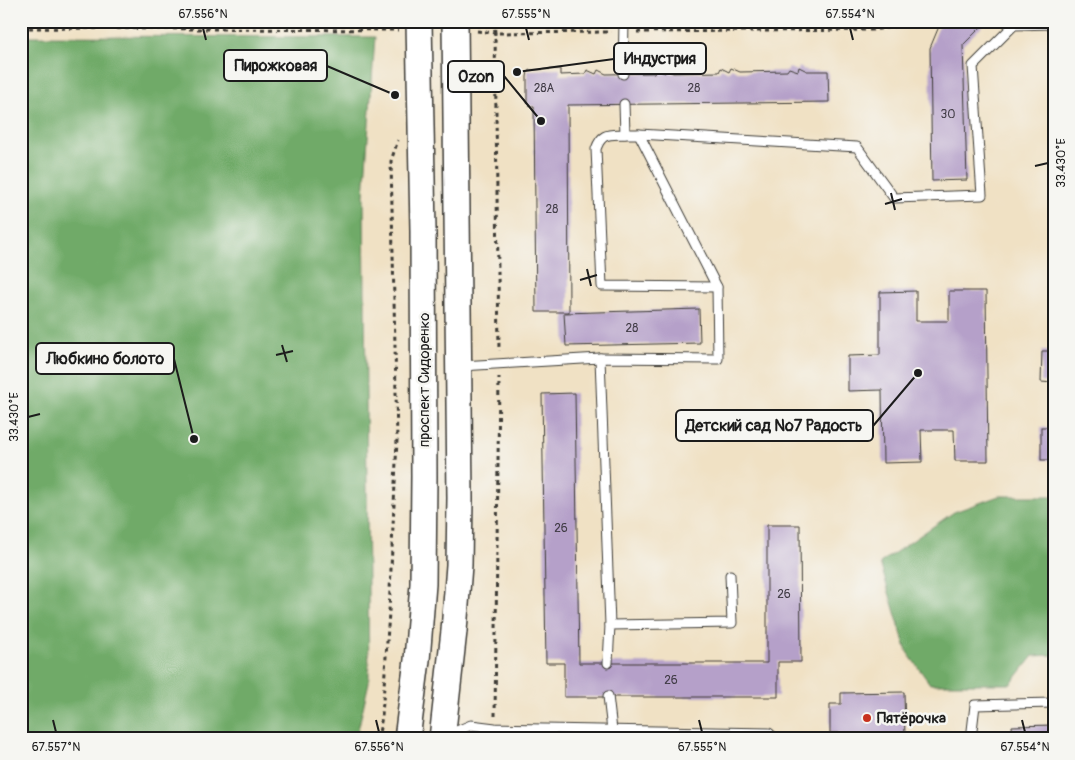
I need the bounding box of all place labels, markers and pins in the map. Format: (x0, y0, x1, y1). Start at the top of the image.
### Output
callout: Индустрия (614, 43, 706, 74)
callout: Пирожковая (224, 50, 327, 81)
callout: Ozon (448, 61, 504, 92)
callout: Любкино болото (36, 343, 174, 374)
callout: Детский сад №7 Радость (676, 410, 873, 441)
place label: Пятёрочка (877, 709, 946, 728)
marker: Пятёрочка (861, 712, 873, 724)

